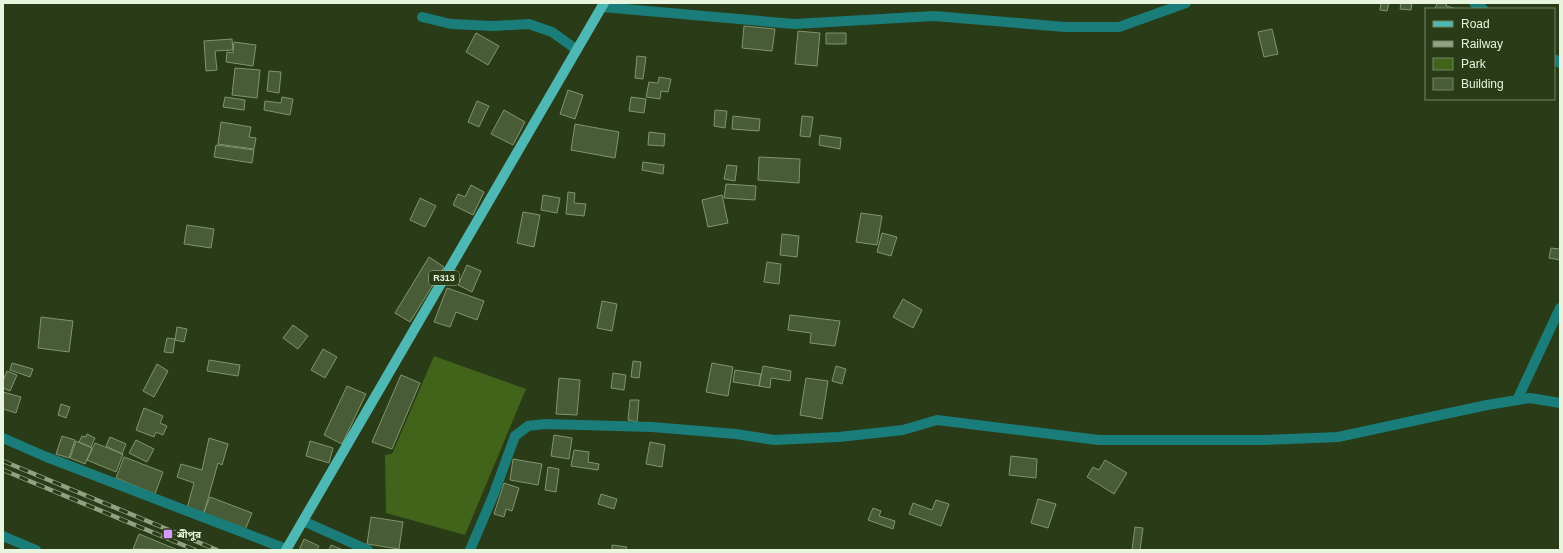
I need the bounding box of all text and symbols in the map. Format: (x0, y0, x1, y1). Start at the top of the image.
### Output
legend (1425, 8, 1555, 100)
text: Road (1461, 17, 1490, 31)
text: Railway (1461, 37, 1503, 51)
text: Park (1461, 57, 1487, 71)
text: Building (1461, 77, 1504, 91)
road number: R313 (429, 271, 459, 285)
marker: শ্রীপুর (162, 528, 174, 540)
place label: শ্রীপুর (176, 529, 202, 541)

